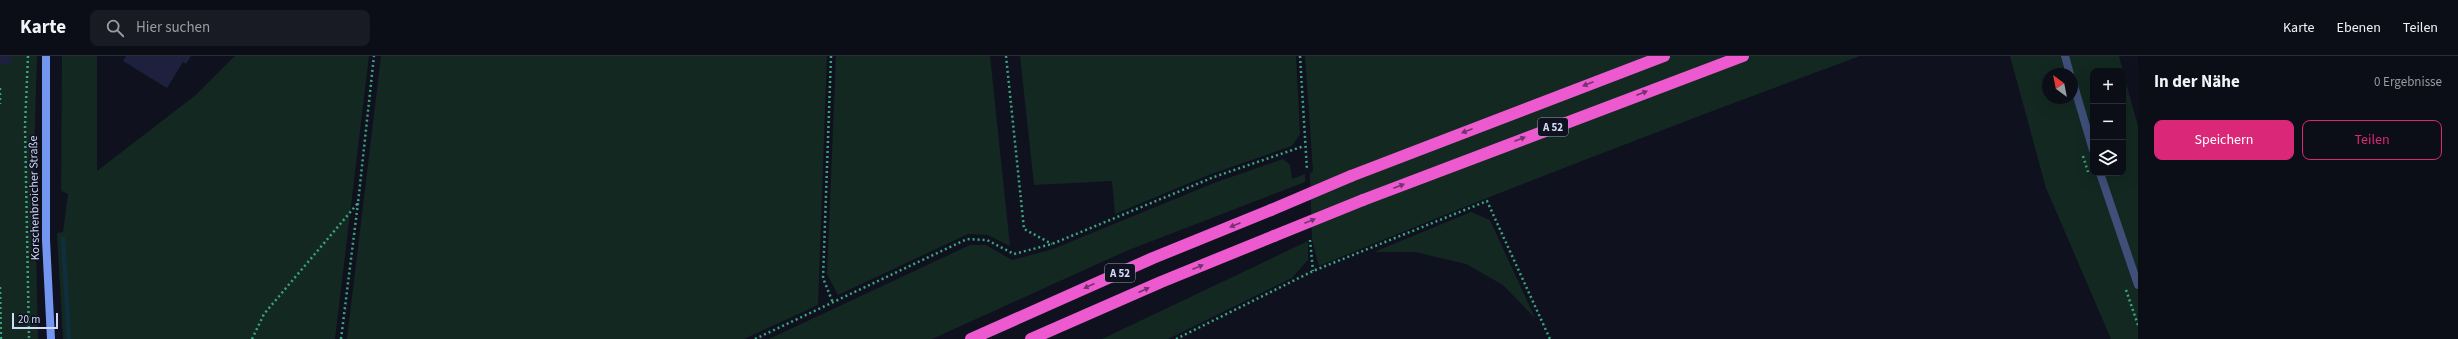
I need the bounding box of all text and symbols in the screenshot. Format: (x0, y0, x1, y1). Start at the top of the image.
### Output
search box (90, 10, 370, 46)
text: Karte (20, 14, 66, 41)
icon: search (104, 17, 126, 39)
text: Hier suchen (136, 17, 210, 38)
text: Karte (2283, 18, 2315, 38)
text: Ebenen (2337, 18, 2381, 38)
text: Teilen (2403, 18, 2438, 38)
north arrow (2042, 68, 2078, 104)
map controls (2090, 68, 2126, 176)
button: + (2090, 68, 2126, 104)
text: In der Nähe (2154, 70, 2240, 94)
text: 0 Ergebnisse (2374, 73, 2442, 91)
one-way arrow (1581, 82, 1593, 88)
one-way arrow (1636, 89, 1648, 95)
button: − (2090, 104, 2126, 140)
road number: A 52 (1538, 118, 1568, 136)
button: Speichern (2154, 120, 2294, 160)
button: Teilen (2302, 120, 2442, 160)
one-way arrow (1460, 129, 1472, 135)
street label: Korschenbroicher Straße (25, 135, 44, 260)
one-way arrow (1515, 136, 1527, 142)
button: layers (2090, 140, 2126, 176)
one-way arrow (1394, 182, 1406, 188)
one-way arrow (1304, 218, 1316, 224)
one-way arrow (1228, 222, 1240, 228)
road number: A 52 (1105, 264, 1135, 282)
one-way arrow (1192, 264, 1203, 270)
one-way arrow (1083, 283, 1095, 290)
one-way arrow (1138, 286, 1150, 292)
scale bar (12, 311, 58, 330)
text: 20 m (18, 312, 40, 327)

